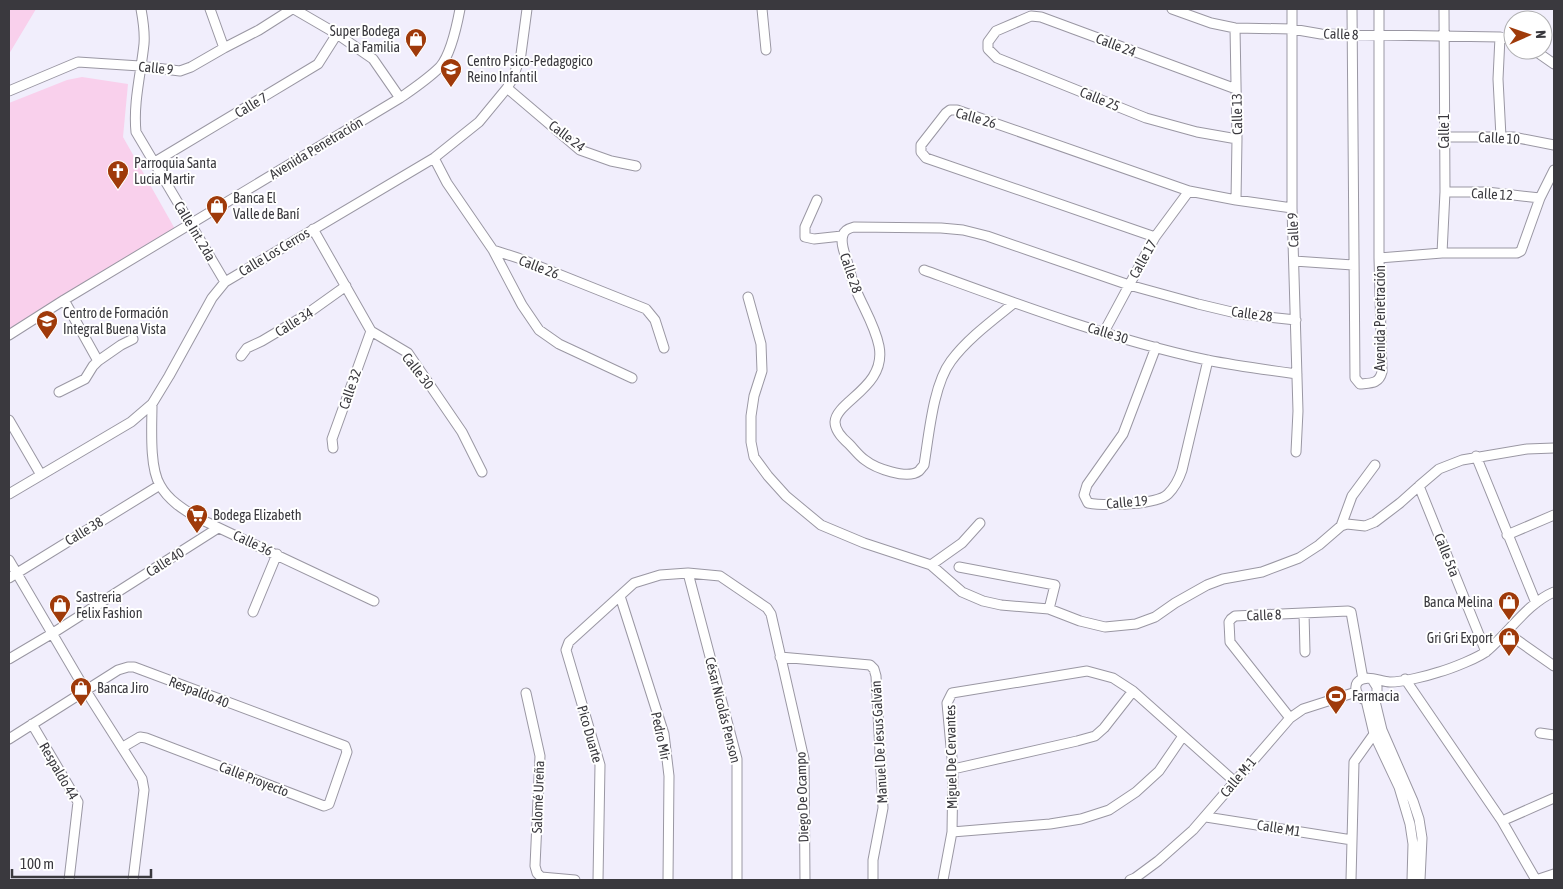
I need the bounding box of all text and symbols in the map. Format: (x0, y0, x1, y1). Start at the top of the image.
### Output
north arrow (1503, 10, 1553, 60)
place label: Super Bodega La Familia (330, 23, 400, 55)
street label: Calle 8 (1323, 25, 1359, 43)
shop icon: Super Bodega La Familia (404, 27, 428, 58)
street label: Calle 24 (1094, 30, 1139, 60)
text: N (1533, 30, 1549, 39)
place label: Centro Psico-Pedagogico Reino Infantil (467, 53, 593, 85)
school or university icon: Centro Psico-Pedagogico Reino Infantil (439, 57, 463, 88)
street label: Calle 9 (138, 58, 174, 78)
street label: Calle 25 (1078, 84, 1122, 114)
street label: Calle 7 (232, 89, 270, 121)
street label: Calle 13 (1229, 93, 1245, 135)
street label: Calle 26 (954, 105, 999, 132)
street label: Avenida Penetración (266, 114, 366, 182)
street label: Calle 1 (1436, 114, 1452, 148)
street label: Calle 24 (546, 117, 589, 155)
street label: Calle 10 (1478, 129, 1521, 147)
place label: Parroquia Santa Lucia Martir (134, 155, 217, 187)
church icon: Parroquia Santa Lucia Martir (106, 159, 130, 190)
street label: Calle 12 (1471, 185, 1513, 203)
place label: Banca El Valle de Baní (233, 190, 300, 222)
shop icon: Banca El Valle de Baní (205, 194, 229, 225)
street label: Calle Int. 2da (171, 198, 219, 264)
street label: Calle 9 (1284, 212, 1302, 248)
street label: Calle Los Cerros (236, 225, 312, 279)
street label: Calle 17 (1126, 237, 1160, 281)
street label: Calle 28 (837, 251, 865, 296)
street label: Calle 26 (517, 252, 562, 282)
street label: Avenida Penetración (1372, 265, 1388, 371)
street label: Calle 28 (1230, 303, 1274, 325)
street label: Calle 34 (272, 304, 316, 340)
place label: Centro de Formación Integral Buena Vista (63, 305, 168, 337)
school or university icon: Centro de Formación Integral Buena Vista (35, 309, 59, 340)
street label: Calle 30 (1086, 319, 1131, 347)
street label: Calle 30 (399, 350, 437, 393)
street label: Calle 32 (336, 367, 364, 411)
street label: Calle 19 (1106, 492, 1148, 512)
supermarket icon: Bodega Elizabeth (185, 503, 209, 534)
place label: Bodega Elizabeth (213, 507, 302, 523)
street label: Calle 38 (62, 513, 106, 549)
street label: Calle 36 (231, 527, 276, 559)
street label: Calle 5ta (1431, 531, 1463, 579)
street label: Calle 40 (143, 544, 187, 580)
place label: Sastreria Felix Fashion (76, 589, 142, 621)
shop icon: Banca Melina (1497, 590, 1521, 621)
shop icon: Sastreria Felix Fashion (48, 593, 72, 624)
place label: Banca Melina (1423, 594, 1493, 610)
street label: Calle 8 (1246, 606, 1282, 624)
shop icon: Gri Gri Export (1497, 626, 1521, 657)
place label: Gri Gri Export (1427, 630, 1493, 646)
street label: César Nicolás Penson (702, 655, 744, 765)
street label: Respaldo 40 (167, 673, 232, 711)
shop icon: Banca Jiro (69, 676, 93, 707)
place label: Banca Jiro (97, 680, 149, 696)
street label: Manuel De Jesus Galván (868, 680, 890, 804)
sports icon: Farmacia (1324, 684, 1348, 715)
place label: Farmacia (1352, 688, 1400, 704)
street label: Pico Duarte (574, 704, 606, 764)
street label: Miguel De Cervantes (942, 705, 960, 809)
street label: Pedro Mir (648, 710, 674, 762)
street label: Respaldo 44 (36, 740, 82, 803)
street label: Diego De Ocampo (792, 751, 812, 843)
street label: Calle M-1 (1217, 754, 1259, 800)
street label: Calle Proyecto (217, 758, 291, 800)
street label: Salomé Ureña (529, 760, 547, 834)
street label: Calle M1 (1256, 817, 1302, 839)
scale bar (12, 846, 151, 878)
text: 100 m (20, 855, 54, 872)

